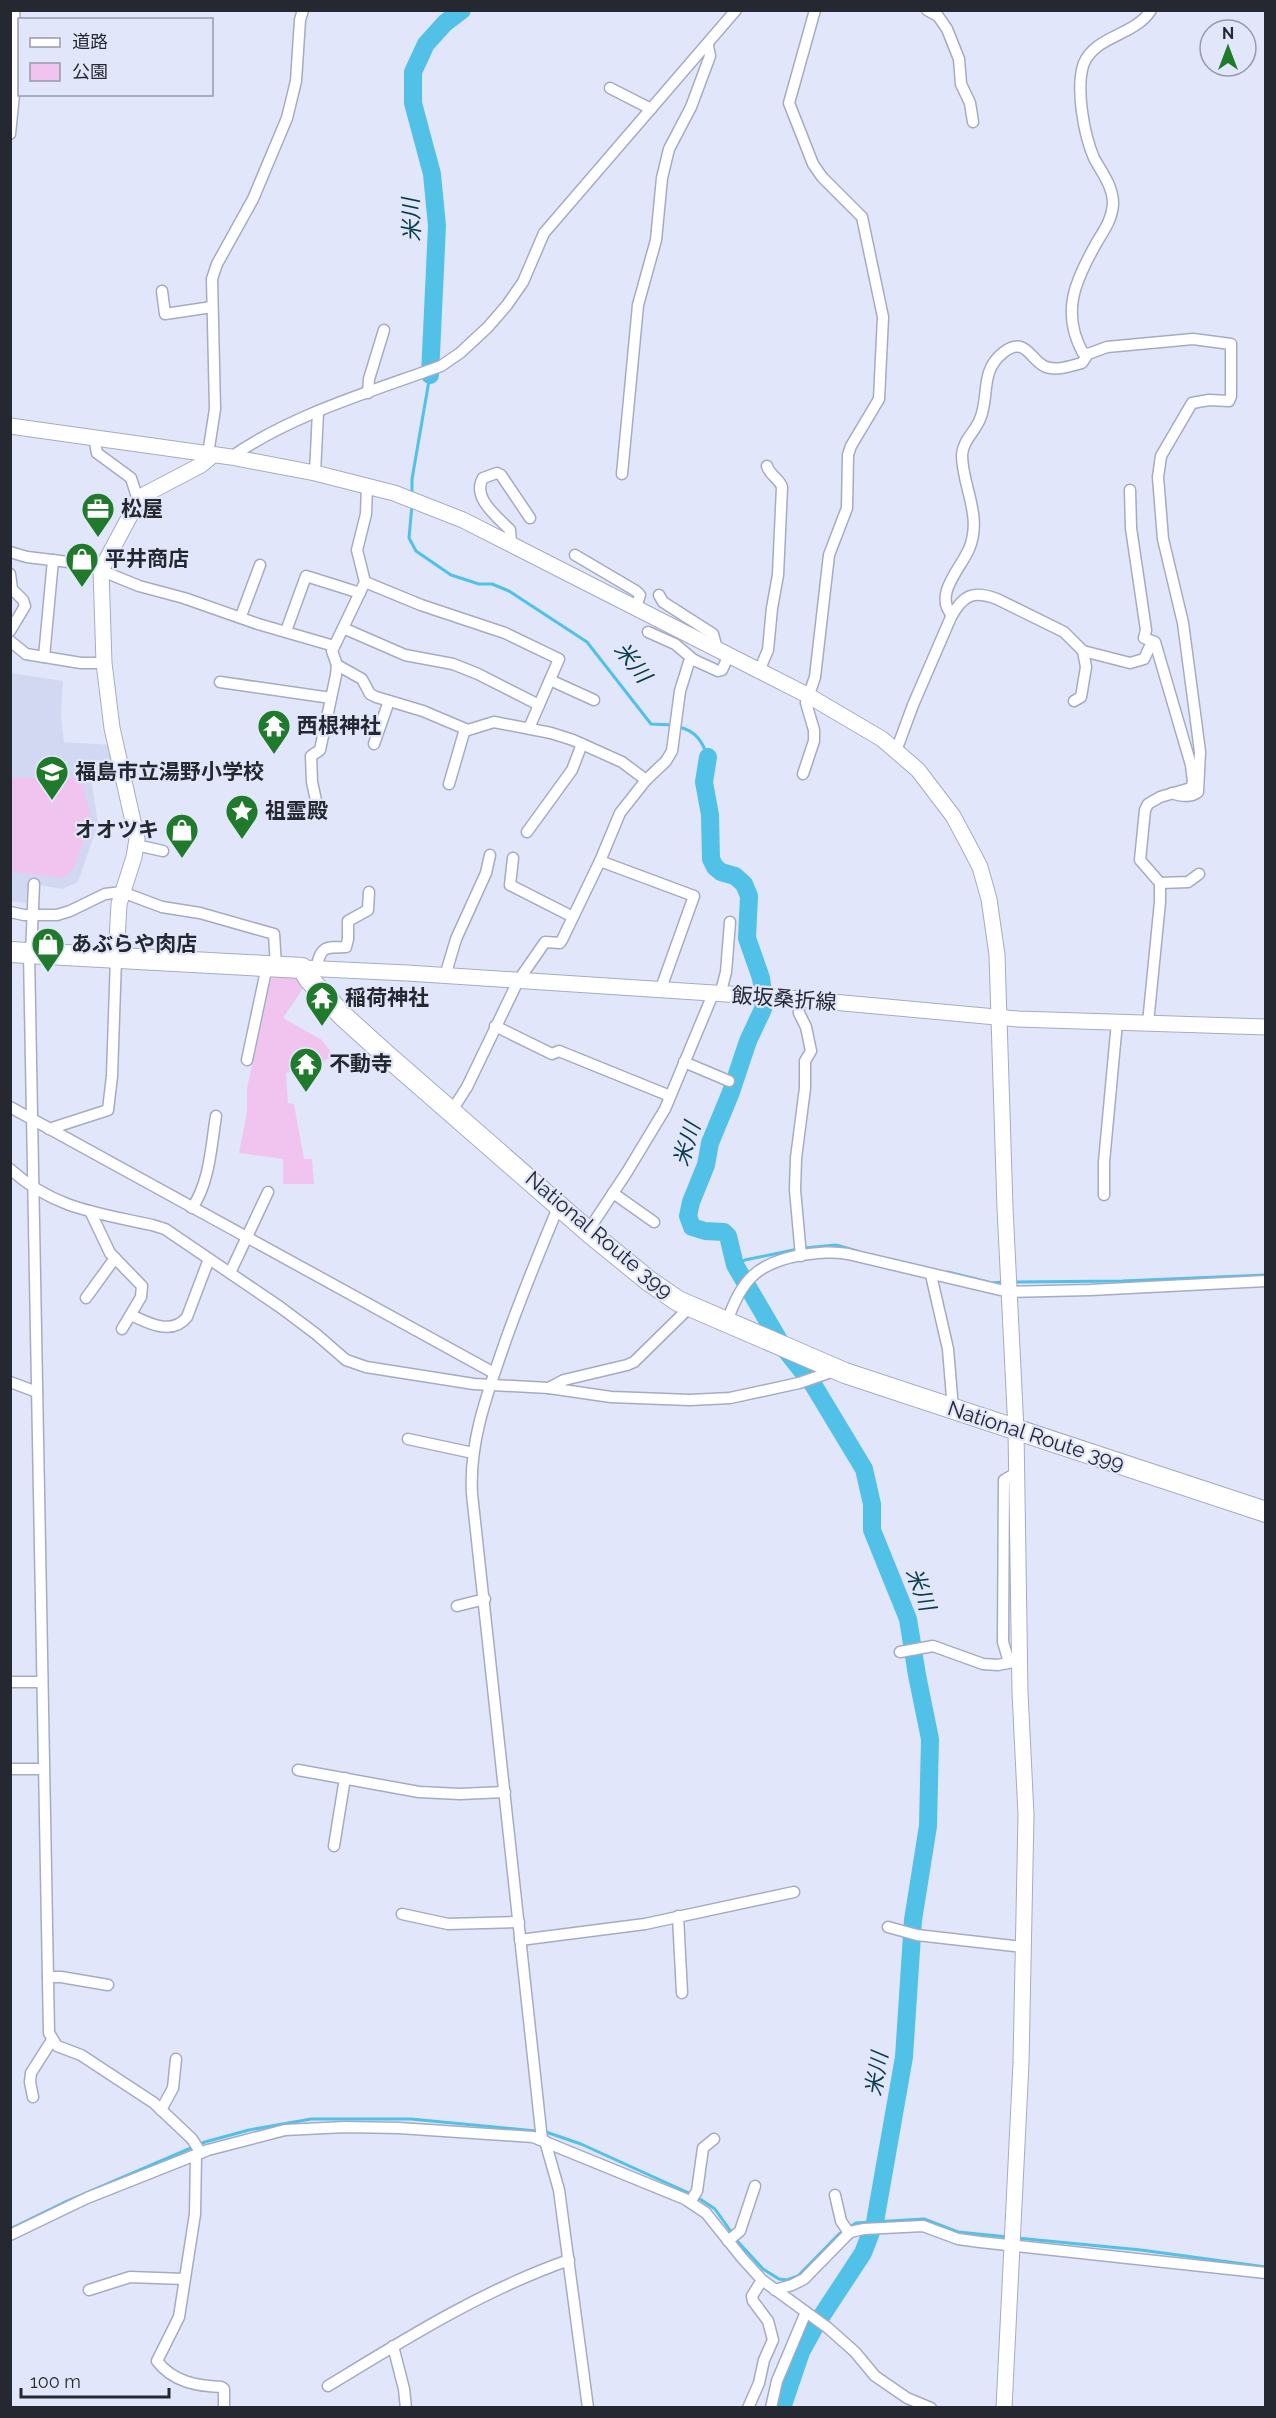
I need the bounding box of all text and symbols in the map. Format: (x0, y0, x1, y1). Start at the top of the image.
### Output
legend (18, 18, 213, 96)
north arrow (1198, 18, 1258, 78)
text: N (1222, 24, 1234, 43)
text: 道路 (72, 31, 108, 52)
text: 公園 (72, 61, 108, 82)
water label: 米川 (397, 196, 425, 242)
office icon: 松屋 (80, 491, 116, 538)
place label: 松屋 (121, 496, 163, 521)
shop icon: 平井商店 (64, 541, 100, 588)
place label: 平井商店 (105, 546, 189, 571)
water label: 米川 (609, 637, 658, 689)
temple icon: 西根神社 (256, 708, 292, 755)
place label: 西根神社 (297, 713, 381, 738)
school or university icon: 福島市立湯野小学校 (34, 754, 70, 801)
place label: 福島市立湯野小学校 (75, 759, 264, 784)
place icon: 祖霊殿 (224, 793, 260, 840)
place label: 祖霊殿 (265, 798, 328, 823)
shop icon: オオツキ (164, 812, 200, 859)
place label: オオツキ (75, 817, 159, 842)
shop icon: あぶらや肉店 (30, 926, 66, 973)
place label: あぶらや肉店 (71, 931, 197, 956)
temple icon: 稲荷神社 (304, 980, 340, 1027)
street label: 飯坂桑折線 (731, 982, 837, 1015)
place label: 稲荷神社 (345, 985, 429, 1010)
temple icon: 不動寺 (288, 1046, 324, 1093)
place label: 不動寺 (329, 1051, 392, 1076)
water label: 米川 (667, 1117, 705, 1169)
street label: National Route 399 (521, 1166, 678, 1303)
street label: National Route 399 (945, 1395, 1128, 1476)
water label: 米川 (901, 1564, 942, 1616)
water label: 米川 (860, 2048, 893, 2098)
scale bar (21, 2361, 170, 2399)
text: 100 m (30, 2371, 81, 2392)

